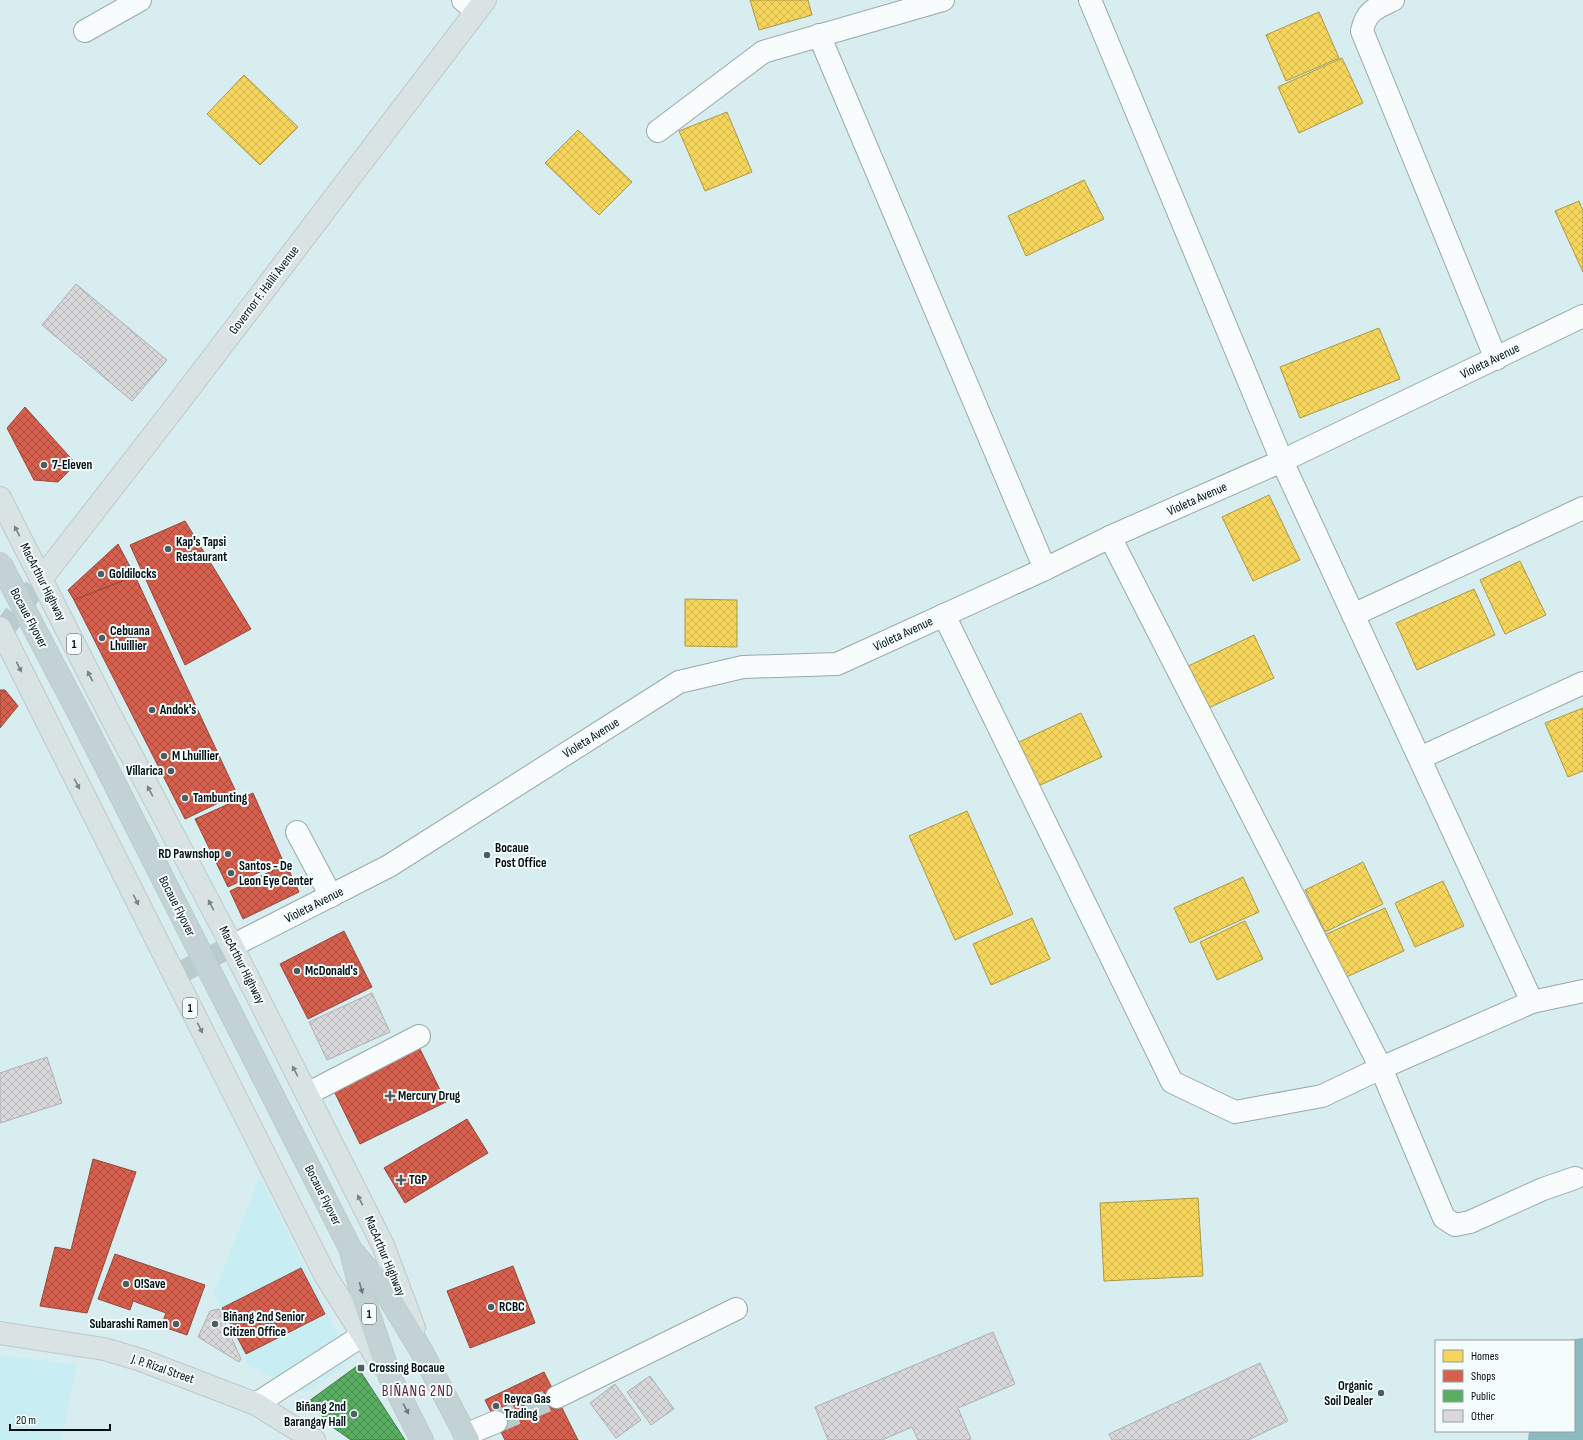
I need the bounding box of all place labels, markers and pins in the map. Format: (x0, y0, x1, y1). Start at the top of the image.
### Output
place label: 7-Eleven (52, 457, 93, 473)
marker: 7-Eleven (39, 460, 49, 470)
place label: Kap's Tapsi Restaurant (176, 534, 228, 565)
marker: Kap's Tapsi Restaurant (163, 544, 173, 554)
place label: Goldilocks (109, 566, 157, 582)
marker: Goldilocks (96, 569, 106, 579)
place label: Cebuana Lhuillier (110, 623, 150, 654)
marker: Cebuana Lhuillier (97, 633, 107, 643)
place label: Andok's (159, 702, 196, 718)
marker: Andok's (147, 705, 157, 715)
place label: M Lhuillier (172, 748, 219, 764)
marker: M Lhuillier (159, 751, 169, 761)
place label: Villarica (126, 763, 163, 779)
marker: Villarica (166, 766, 176, 776)
place label: Tambunting (193, 790, 248, 806)
marker: Tambunting (180, 793, 190, 803)
place label: Bocaue Post Office (495, 840, 547, 871)
place label: RD Pawnshop (158, 846, 220, 862)
marker: RD Pawnshop (223, 849, 233, 859)
marker: Bocaue Post Office (482, 850, 492, 860)
place label: Santos - De Leon Eye Center (239, 858, 313, 889)
marker: Santos - De Leon Eye Center (226, 868, 236, 878)
place label: McDonald's (305, 963, 358, 979)
marker: McDonald's (292, 966, 302, 976)
place label: Mercury Drug (398, 1088, 461, 1104)
marker: Mercury Drug (385, 1091, 395, 1101)
place label: TGP (409, 1172, 427, 1188)
marker: TGP (396, 1175, 406, 1185)
place label: O!Save (134, 1276, 166, 1292)
marker: O!Save (121, 1279, 131, 1289)
place label: RCBC (499, 1299, 525, 1315)
marker: RCBC (486, 1302, 496, 1312)
place label: Biñang 2nd Senior Citizen Office (223, 1309, 305, 1340)
place label: Subarashi Ramen (89, 1316, 168, 1332)
marker: Subarashi Ramen (171, 1319, 181, 1329)
marker: Biñang 2nd Senior Citizen Office (210, 1319, 220, 1329)
place label: Crossing Bocaue (369, 1360, 445, 1376)
marker: Crossing Bocaue (356, 1363, 366, 1373)
place label: Organic Soil Dealer (1324, 1378, 1374, 1409)
marker: Organic Soil Dealer (1376, 1388, 1386, 1398)
place label: Reyca Gas Trading (504, 1391, 551, 1422)
place label: Biñang 2nd Barangay Hall (284, 1399, 346, 1430)
marker: Reyca Gas Trading (491, 1401, 501, 1411)
marker: Biñang 2nd Barangay Hall (349, 1409, 359, 1419)

